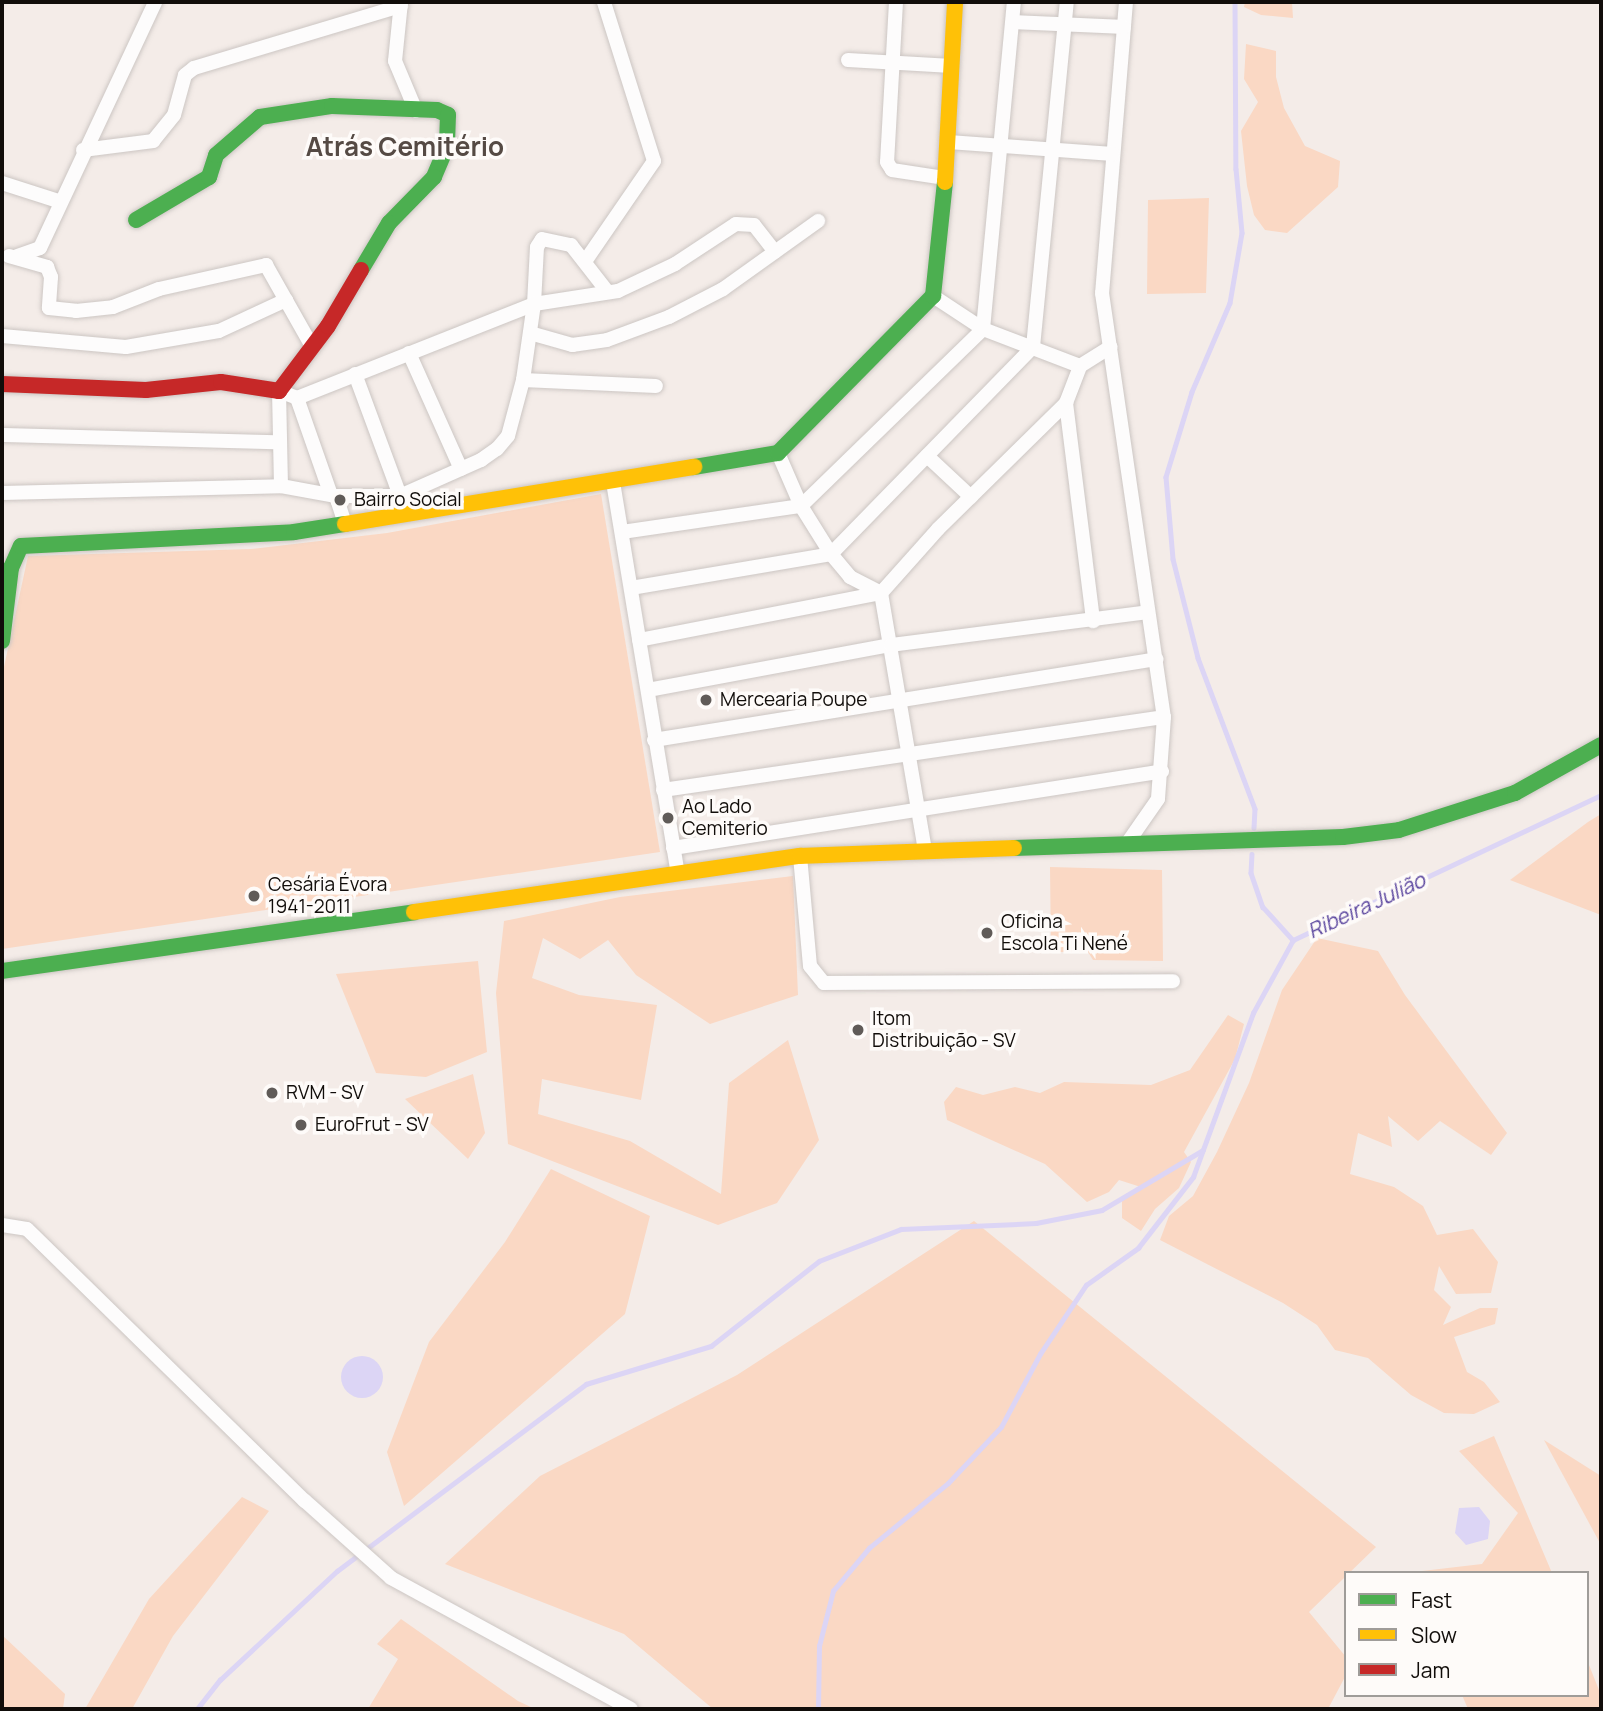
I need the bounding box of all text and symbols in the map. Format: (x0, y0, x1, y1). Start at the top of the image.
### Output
district label: Atrás Cemitério (306, 131, 504, 163)
place label: Bairro Social (354, 489, 462, 511)
marker: Bairro Social (332, 492, 348, 508)
place label: Mercearia Poupe (720, 689, 867, 711)
marker: Mercearia Poupe (698, 692, 714, 708)
place label: Ao Lado Cemiterio (682, 796, 768, 840)
marker: Ao Lado Cemiterio (660, 810, 676, 826)
water label: Ribeira Julião (1303, 867, 1429, 943)
place label: Cesária Évora 1941-2011 (268, 874, 387, 918)
marker: Cesária Évora 1941-2011 (246, 888, 262, 904)
place label: Oficina Escola Ti Nené (1001, 911, 1128, 955)
marker: Oficina Escola Ti Nené (979, 925, 995, 941)
place label: Itom Distribuição - SV (872, 1008, 1016, 1052)
marker: Itom Distribuição - SV (850, 1022, 866, 1038)
place label: RVM - SV (286, 1082, 364, 1104)
marker: RVM - SV (264, 1085, 280, 1101)
place label: EuroFrut - SV (315, 1114, 429, 1136)
marker: EuroFrut - SV (293, 1117, 309, 1133)
legend (1344, 1571, 1589, 1697)
text: Fast (1411, 1586, 1452, 1614)
text: Slow (1411, 1621, 1457, 1649)
text: Jam (1411, 1656, 1450, 1684)

